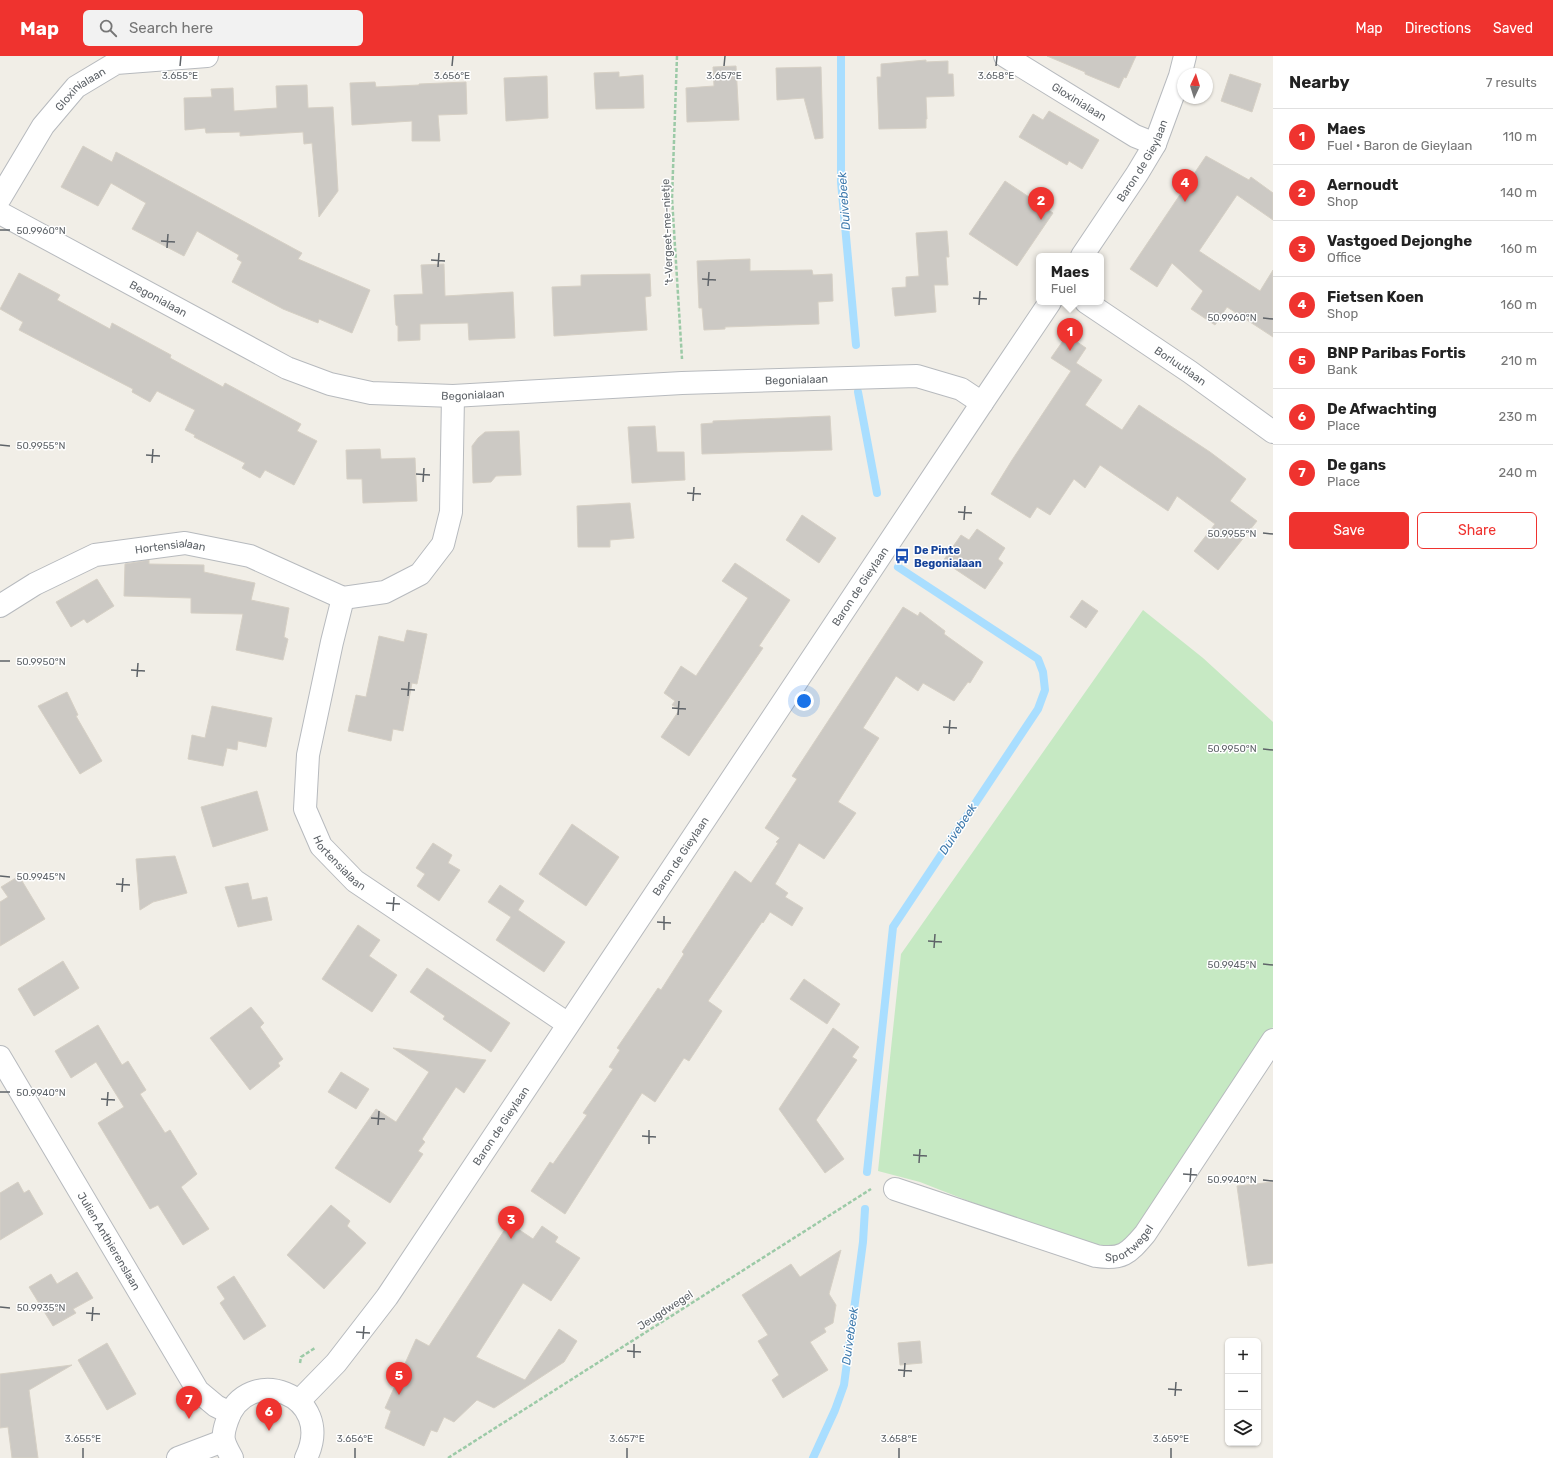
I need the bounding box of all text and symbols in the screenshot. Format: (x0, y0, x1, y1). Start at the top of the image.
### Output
search box (83, 10, 363, 46)
text: Map (20, 17, 59, 40)
icon: search (97, 17, 119, 39)
text: Search here (129, 19, 213, 37)
text: Map (1356, 20, 1383, 37)
text: Directions (1405, 20, 1471, 37)
text: Saved (1493, 20, 1533, 37)
street label: Gloxinialaan (53, 65, 108, 114)
north arrow (1177, 68, 1213, 104)
text: 3.655°E (162, 70, 198, 82)
text: 3.656°E (434, 70, 470, 82)
text: 3.657°E (706, 70, 742, 82)
text: 3.658°E (978, 70, 1014, 82)
text: Nearby (1289, 72, 1350, 92)
text: 7 results (1486, 75, 1537, 90)
street label: Gloxinialaan (1049, 80, 1109, 124)
street label: Baron de Gieylaan (1114, 118, 1170, 204)
text: Maes (1327, 120, 1365, 138)
text: 1 (1299, 129, 1305, 144)
text: 110 m (1503, 129, 1537, 144)
text: Fuel · Baron de Gieylaan (1327, 138, 1472, 153)
pin: 4 (1172, 169, 1198, 202)
water label: Duivebeek (835, 171, 853, 231)
text: Aernoudt (1327, 176, 1398, 194)
street label: 't-Vergeet-me-nietje (659, 178, 676, 286)
text: 2 (1298, 185, 1306, 200)
text: 140 m (1500, 185, 1537, 200)
pin: 2 (1028, 187, 1054, 220)
text: Shop (1327, 194, 1358, 209)
text: 50.9960°N (16, 225, 66, 237)
text: Vastgoed Dejonghe (1327, 232, 1472, 250)
text: 3 (1298, 241, 1306, 256)
text: 160 m (1501, 241, 1537, 256)
text: Office (1327, 250, 1361, 265)
popup (1036, 253, 1104, 305)
text: Maes (1051, 263, 1089, 281)
street label: Begonialaan (127, 278, 189, 320)
text: Fuel (1051, 281, 1076, 296)
text: Fietsen Koen (1327, 288, 1424, 306)
text: 4 (1298, 297, 1306, 312)
text: 160 m (1501, 297, 1537, 312)
text: Shop (1327, 306, 1358, 321)
text: 50.9960°N (1207, 312, 1257, 324)
pin: 1 (1057, 318, 1083, 351)
street label: Borluutlaan (1152, 344, 1208, 388)
text: BNP Paribas Fortis (1327, 344, 1466, 362)
text: 5 (1298, 353, 1306, 368)
text: 210 m (1501, 353, 1537, 368)
text: Bank (1327, 362, 1357, 377)
street label: Begonialaan (765, 373, 828, 388)
street label: Begonialaan (441, 387, 505, 403)
text: De Afwachting (1327, 400, 1437, 418)
text: 6 (1298, 409, 1306, 424)
text: 230 m (1499, 409, 1537, 424)
text: Place (1327, 418, 1360, 433)
text: 50.9955°N (17, 440, 65, 452)
text: De gans (1327, 456, 1386, 474)
text: 7 (1298, 465, 1306, 480)
text: 240 m (1498, 465, 1537, 480)
text: Place (1327, 474, 1360, 489)
button: Save (1289, 512, 1409, 549)
button: Share (1417, 512, 1537, 549)
text: 50.9955°N (1208, 528, 1256, 540)
street label: Hortensialaan (134, 537, 207, 557)
place label: De Pinte Begonialaan (914, 544, 982, 570)
street label: Baron de Gieylaan (829, 545, 891, 629)
bus stop icon: De Pinte Begonialaan (893, 547, 911, 565)
text: 50.9950°N (16, 656, 66, 668)
your location (794, 691, 814, 711)
text: 50.9950°N (1207, 743, 1257, 755)
water label: Duivebeek (936, 800, 980, 857)
street label: Baron de Gieylaan (650, 814, 712, 898)
street label: Hortensialaan (310, 834, 368, 893)
text: 50.9945°N (17, 871, 65, 883)
text: 50.9945°N (1208, 959, 1256, 971)
street label: Baron de Gieylaan (470, 1084, 532, 1168)
text: 50.9940°N (16, 1087, 66, 1099)
text: 50.9940°N (1207, 1174, 1257, 1186)
street label: Julien Anthierenslaan (75, 1190, 143, 1293)
pin: 3 (498, 1206, 524, 1239)
street label: Sportwegel (1105, 1223, 1156, 1264)
street label: Jeugdwegel (635, 1288, 695, 1333)
text: 50.9935°N (17, 1302, 65, 1314)
water label: Duivebeek (839, 1305, 861, 1366)
map controls (1225, 1338, 1261, 1446)
button: + (1225, 1338, 1261, 1374)
pin: 5 (386, 1362, 412, 1395)
button: − (1225, 1374, 1261, 1410)
pin: 7 (176, 1386, 202, 1419)
pin: 6 (256, 1398, 282, 1431)
button: layers (1225, 1410, 1261, 1446)
text: 3.655°E (65, 1433, 101, 1445)
text: 3.656°E (337, 1433, 373, 1445)
text: 3.657°E (609, 1433, 645, 1445)
text: 3.658°E (881, 1433, 917, 1445)
text: 3.659°E (1153, 1433, 1189, 1445)

